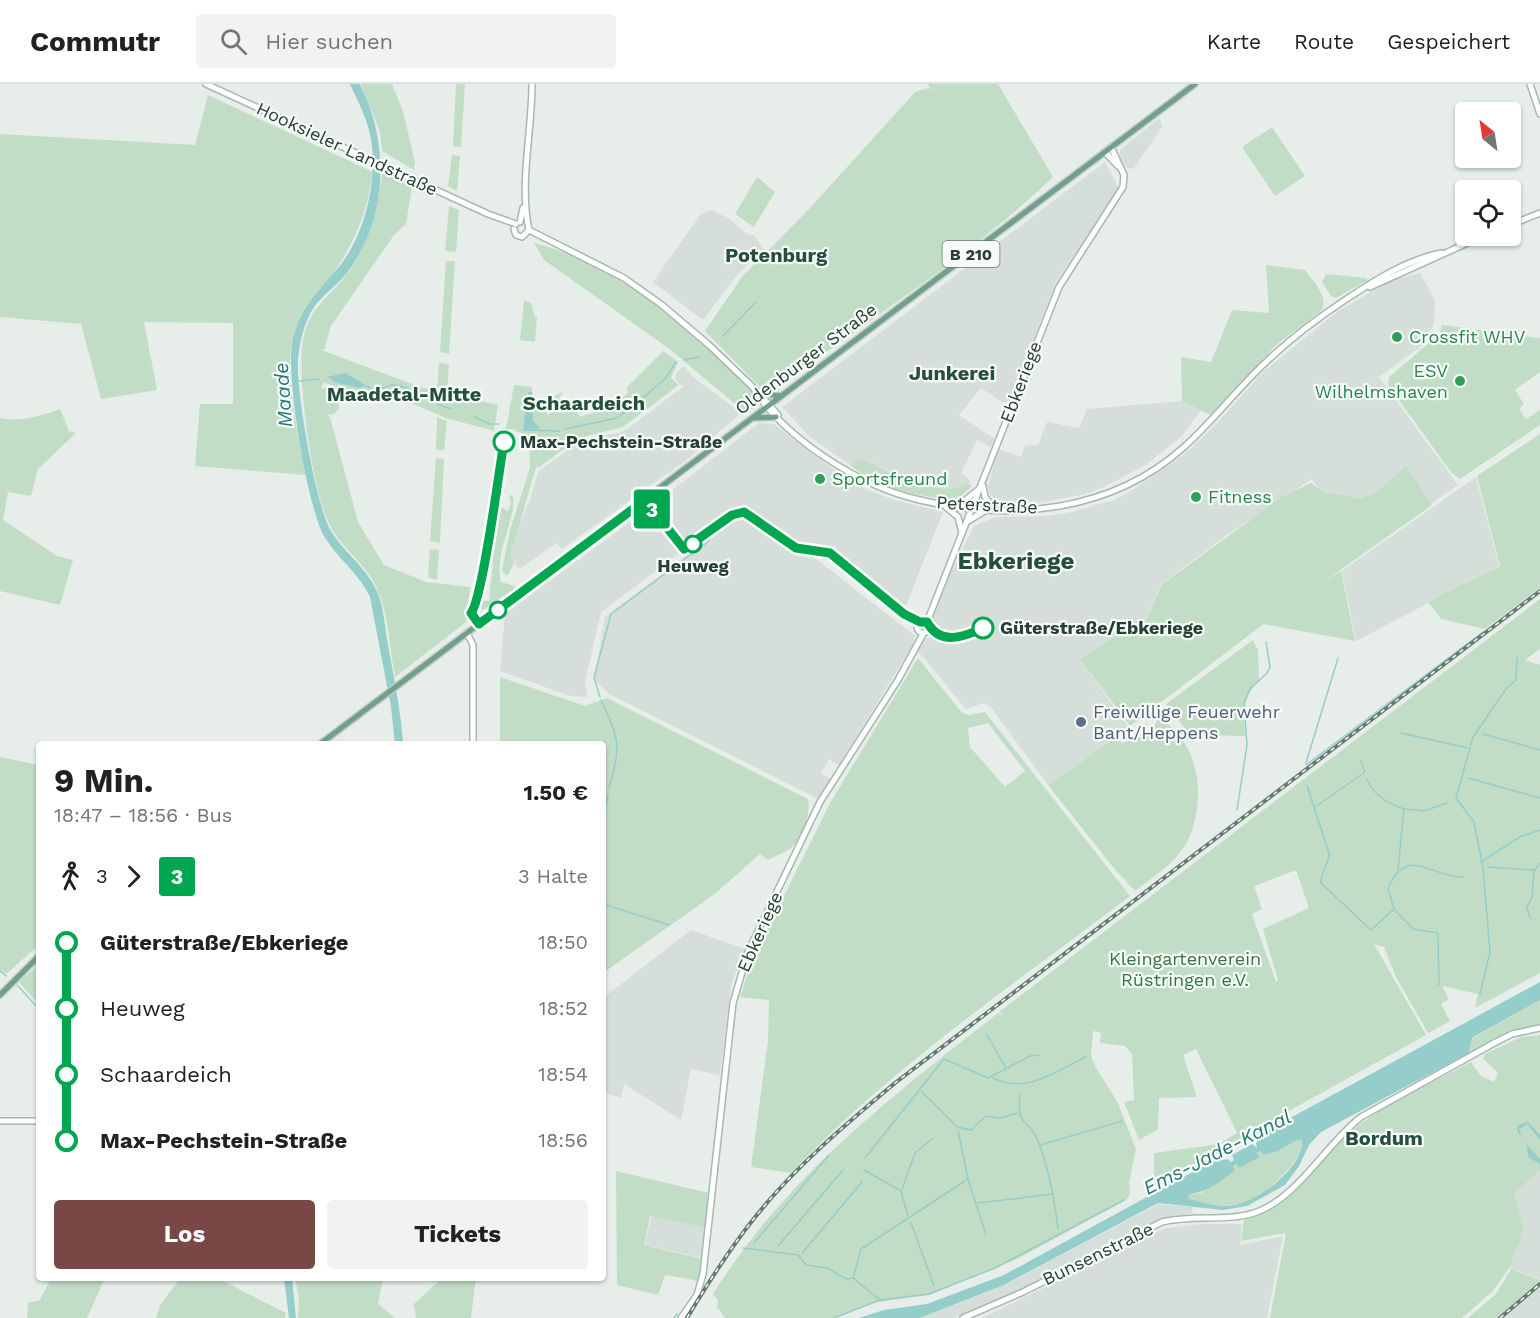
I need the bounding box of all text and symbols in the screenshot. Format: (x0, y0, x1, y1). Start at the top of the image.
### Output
search box (196, 14, 616, 68)
text: Commutr (30, 25, 160, 58)
icon: search (217, 25, 250, 58)
text: Hier suchen (265, 29, 393, 54)
text: Karte (1207, 29, 1261, 54)
text: Route (1294, 29, 1354, 54)
text: Gespeichert (1387, 29, 1510, 54)
street label: Hooksieler Landstraße (253, 97, 441, 200)
north arrow (1455, 102, 1521, 168)
map controls (1455, 102, 1521, 246)
button: locate (1455, 180, 1521, 246)
road number: B 210 (942, 241, 1000, 267)
district label: Potenburg (725, 243, 828, 267)
street label: Oldenburger Straße (731, 298, 881, 419)
place label: Crossfit WHV (1409, 326, 1526, 347)
marker: Crossfit WHV (1390, 330, 1404, 344)
street label: Ebkeriege (995, 338, 1046, 426)
place label: ESV Wilhelmshaven (1315, 360, 1448, 402)
district label: Junkerei (909, 361, 995, 385)
water label: Maade (269, 362, 297, 428)
marker: ESV Wilhelmshaven (1453, 374, 1467, 388)
district label: Maadetal-Mitte (327, 382, 481, 406)
district label: Schaardeich (523, 391, 645, 415)
marker: Max-Pechstein-Straße (493, 431, 515, 453)
place label: Max-Pechstein-Straße (520, 431, 722, 452)
place label: Sportsfreund (832, 468, 947, 489)
marker: Sportsfreund (813, 472, 827, 486)
place label: Fitness (1208, 486, 1272, 507)
line badge: 3 (632, 490, 672, 528)
marker: Fitness (1189, 490, 1203, 504)
street label: Peterstraße (936, 491, 1038, 518)
text: 3 (646, 497, 658, 522)
marker: Heuweg (684, 535, 702, 553)
district label: Ebkeriege (958, 547, 1075, 575)
place label: Heuweg (657, 555, 730, 576)
unlabelled marker (489, 601, 507, 619)
marker: Güterstraße/Ebkeriege (972, 617, 994, 639)
place label: Güterstraße/Ebkeriege (1000, 617, 1203, 638)
place label: Freiwillige Feuerwehr Bant/Heppens (1093, 701, 1280, 743)
marker: Freiwillige Feuerwehr Bant/Heppens (1074, 715, 1088, 729)
text: 9 Min. (54, 761, 153, 800)
text: 1.50 € (523, 780, 588, 805)
text: 18:47 – 18:56 · Bus (54, 803, 232, 827)
icon: walk (54, 860, 87, 893)
icon: forward (117, 860, 150, 893)
text: 3 (96, 864, 108, 888)
text: 3 (171, 864, 183, 889)
text: 3 Halte (518, 864, 588, 888)
street label: Ebkeriege (733, 888, 787, 975)
text: Güterstraße/Ebkeriege (100, 930, 348, 955)
text: 18:50 (538, 930, 588, 954)
park label: Kleingartenverein Rüstringen e.V. (1109, 948, 1261, 990)
text: Heuweg (100, 996, 185, 1021)
text: 18:52 (539, 996, 588, 1020)
text: Schaardeich (100, 1062, 232, 1087)
text: 18:54 (538, 1062, 588, 1086)
water label: Ems-Jade-Kanal (1139, 1104, 1295, 1200)
district label: Bordum (1345, 1126, 1423, 1150)
text: Max-Pechstein-Straße (100, 1128, 347, 1153)
text: 18:56 (538, 1128, 588, 1152)
button: Los (54, 1200, 315, 1269)
button: Tickets (327, 1200, 588, 1269)
street label: Bunsenstraße (1039, 1218, 1157, 1289)

